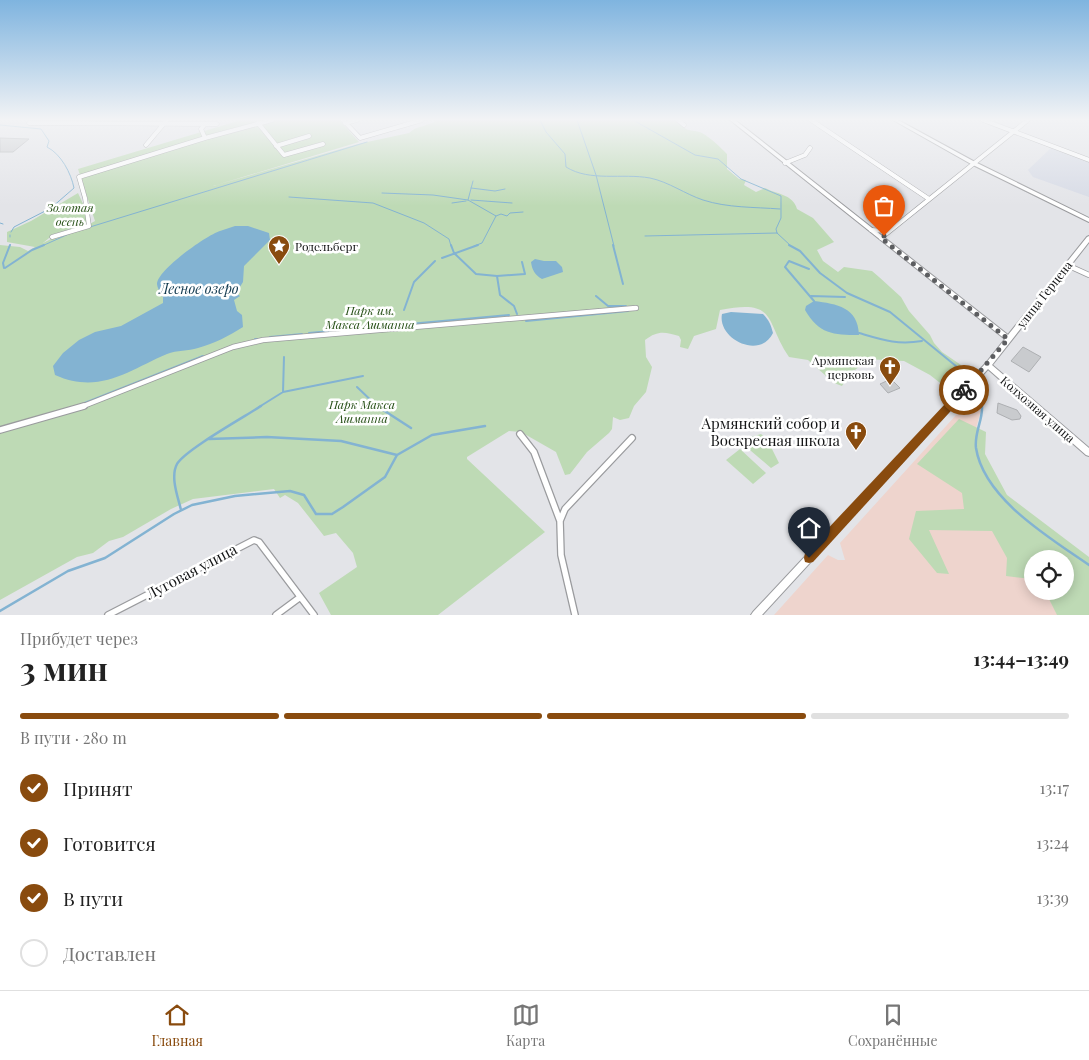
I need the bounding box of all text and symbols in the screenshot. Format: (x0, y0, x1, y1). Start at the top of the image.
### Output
pin (863, 185, 905, 236)
icon: bag (870, 192, 898, 220)
park label: Золотая осень (45, 199, 94, 229)
place icon: Родельберг (267, 234, 291, 265)
place label: Родельберг (295, 238, 359, 254)
street label: улица Герцена (1012, 257, 1075, 332)
water label: Лесное озеро (158, 279, 239, 298)
park label: Парк им. Макса Ашманна (324, 302, 415, 332)
place label: Армянская церковь (811, 352, 875, 382)
church icon: Армянская церковь (878, 355, 902, 386)
courier (939, 365, 989, 415)
street label: Колхозная улица (997, 372, 1079, 446)
icon: bike (950, 376, 978, 404)
park label: Парк Макса Ашманна (328, 396, 395, 426)
place label: Армянский собор и Воскресная школа (701, 413, 841, 450)
church icon: Армянский собор и Воскресная школа (844, 420, 868, 451)
pin (788, 507, 830, 558)
icon: home (795, 514, 823, 542)
street label: Луговая улица (141, 538, 241, 604)
map controls (1024, 550, 1074, 600)
button: locate (1024, 550, 1074, 600)
text: Прибудет через (20, 628, 138, 649)
text: 13:44–13:49 (973, 645, 1069, 671)
text: 3 мин (20, 646, 108, 689)
text: В пути · 280 m (20, 727, 127, 748)
icon: check (20, 774, 48, 802)
text: Принят (63, 775, 132, 801)
text: 13:17 (1039, 777, 1069, 798)
icon: check (20, 829, 48, 857)
text: Готовится (63, 830, 156, 856)
text: 13:24 (1036, 832, 1069, 853)
icon: check (20, 884, 48, 912)
text: В пути (63, 885, 123, 911)
text: 13:39 (1037, 887, 1069, 908)
text: Доставлен (63, 940, 156, 966)
tab: Главная (151, 1001, 203, 1050)
tab: Карта (506, 1001, 545, 1050)
tab: Сохранённые (848, 1001, 938, 1050)

